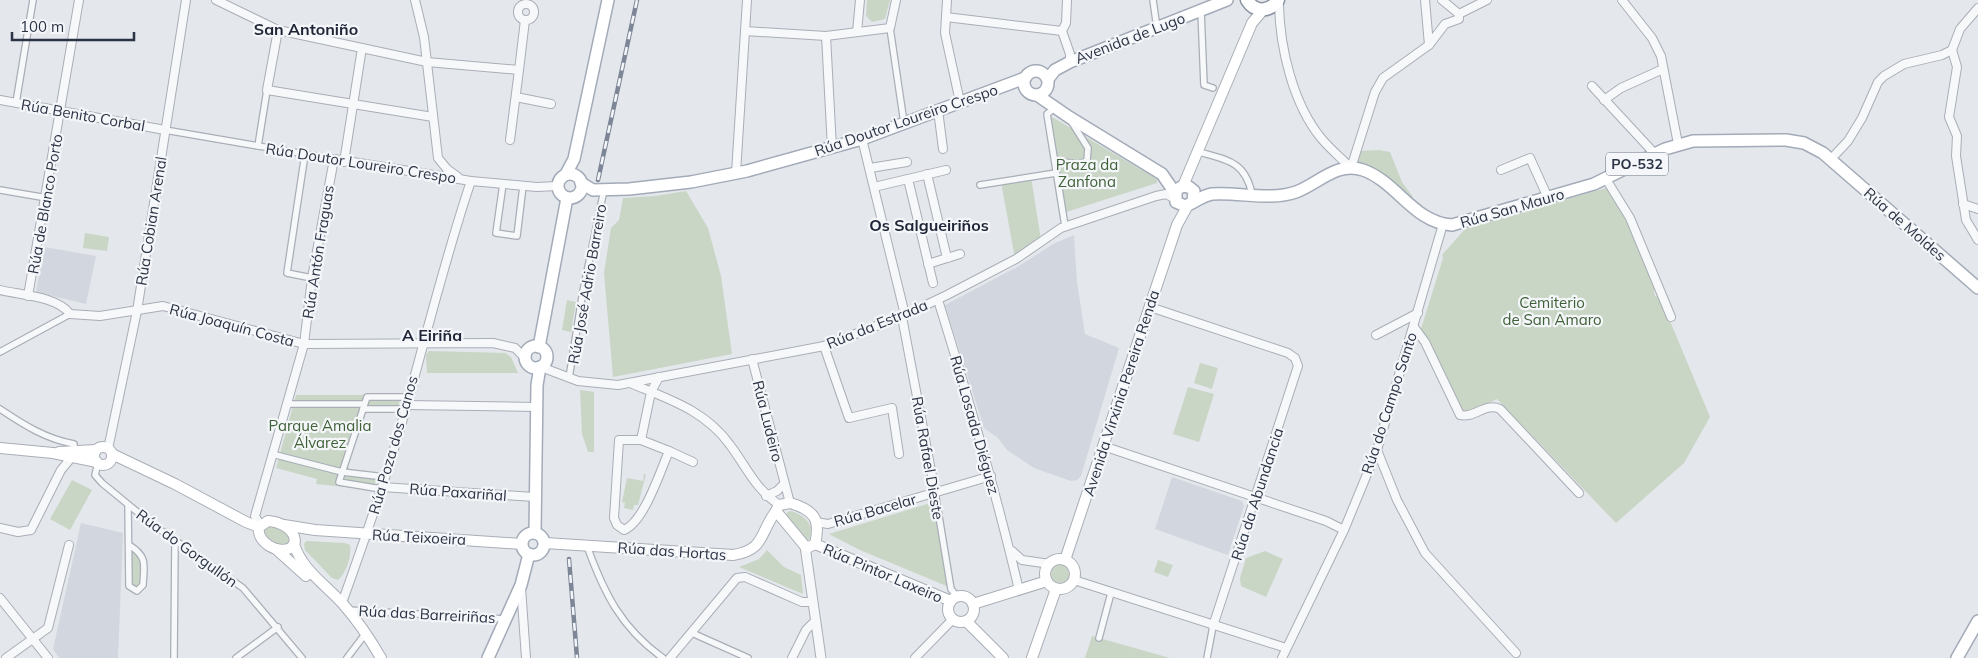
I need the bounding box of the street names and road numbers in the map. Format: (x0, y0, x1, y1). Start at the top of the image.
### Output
street label: Avenida de Lugo (1072, 8, 1188, 68)
street label: Rúa Doutor Loureiro Crespo (812, 80, 1000, 160)
street label: Rúa Benito Corbal (19, 95, 147, 135)
street label: Rúa de Blanco Porto (23, 132, 67, 276)
street label: Rúa Doutor Loureiro Crespo (264, 139, 458, 187)
road number: PO-532 (1606, 152, 1668, 175)
street label: Rúa Cobian Arenal (131, 155, 171, 287)
street label: Rúa de Moldes (1860, 183, 1950, 265)
street label: Rúa Antón Fraguas (298, 184, 338, 320)
street label: Rúa San Mauro (1458, 184, 1566, 232)
street label: Rúa José Adrio Barreiro (564, 203, 610, 365)
street label: Avenida Virxinia Pereira Renda (1079, 288, 1163, 498)
street label: Rúa da Estrada (824, 295, 930, 353)
street label: Rúa Joaquín Costa (168, 299, 296, 351)
street label: Rúa do Campo Santo (1357, 330, 1421, 476)
street label: Rúa Losada Diéguez (946, 353, 1004, 497)
street label: Rúa Poza dos Canos (364, 374, 422, 516)
street label: Rúa Ludeiro (749, 378, 787, 464)
street label: Rúa Rafael Dieste (908, 395, 948, 521)
street label: Rúa da Abundancia (1227, 425, 1287, 563)
street label: Rúa Paxariñal (409, 479, 507, 505)
street label: Rúa Bacelar (832, 489, 919, 531)
street label: Rúa do Gorgullón (133, 505, 241, 591)
street label: Rúa Teixoeira (372, 525, 466, 549)
street label: Rúa das Hortas (617, 538, 727, 564)
street label: Rúa Pintor Laxeiro (820, 539, 946, 607)
street label: Rúa das Barreiriñas (358, 601, 496, 627)

